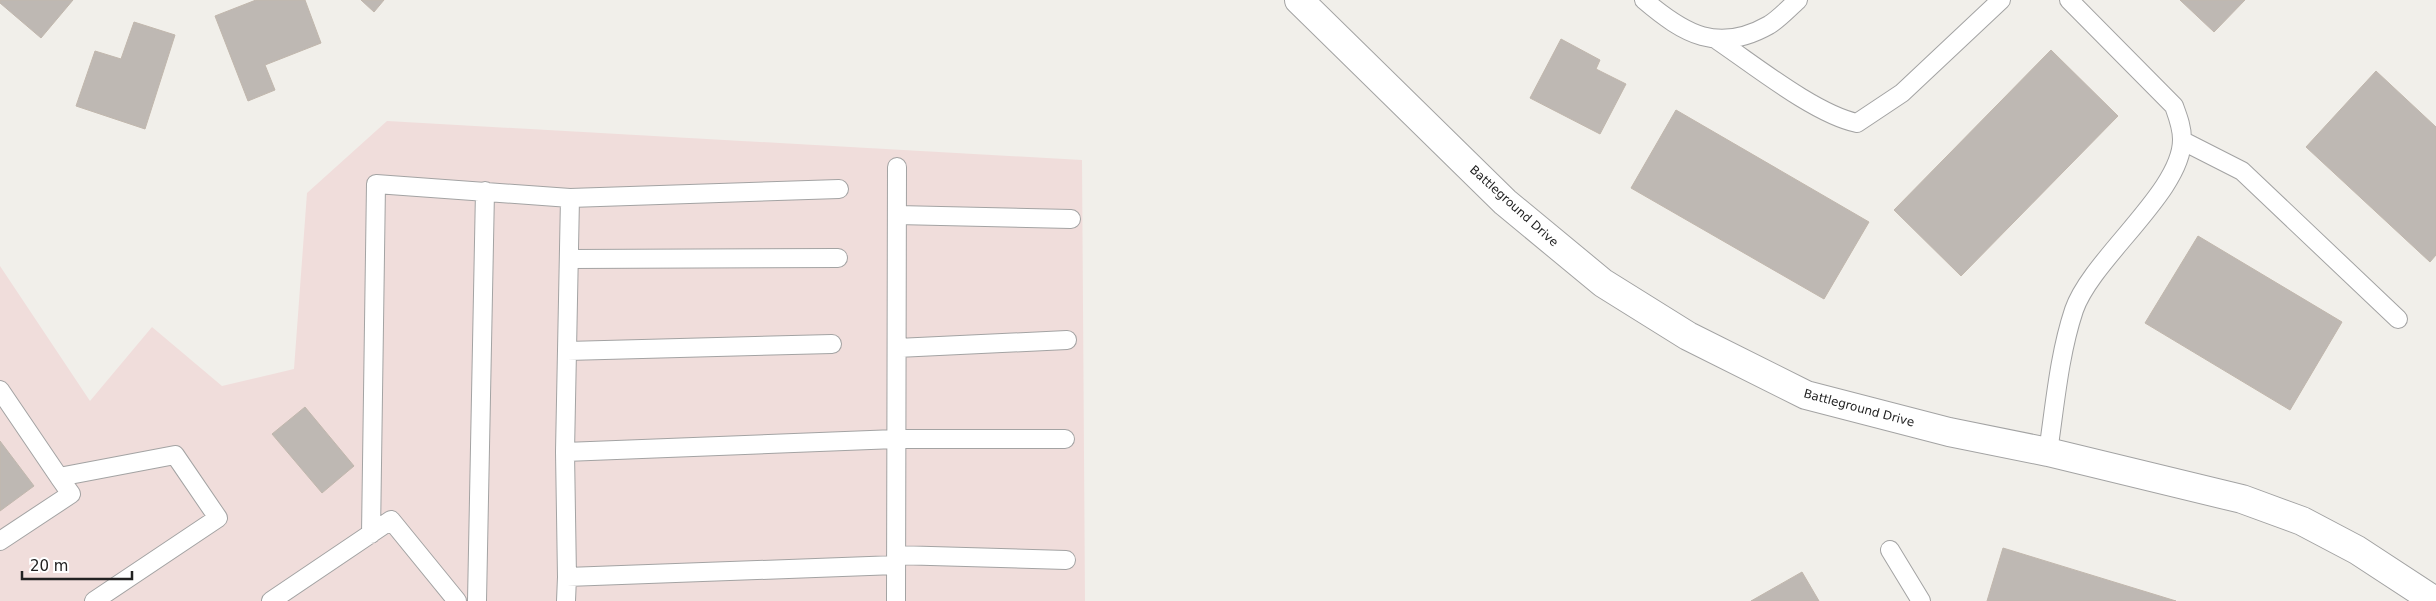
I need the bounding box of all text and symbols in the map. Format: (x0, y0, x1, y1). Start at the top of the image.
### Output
street label: Battleground Drive (1467, 163, 1561, 249)
street label: Battleground Drive (1802, 386, 1916, 430)
scale bar (22, 548, 132, 580)
text: 20 m (30, 557, 68, 575)

